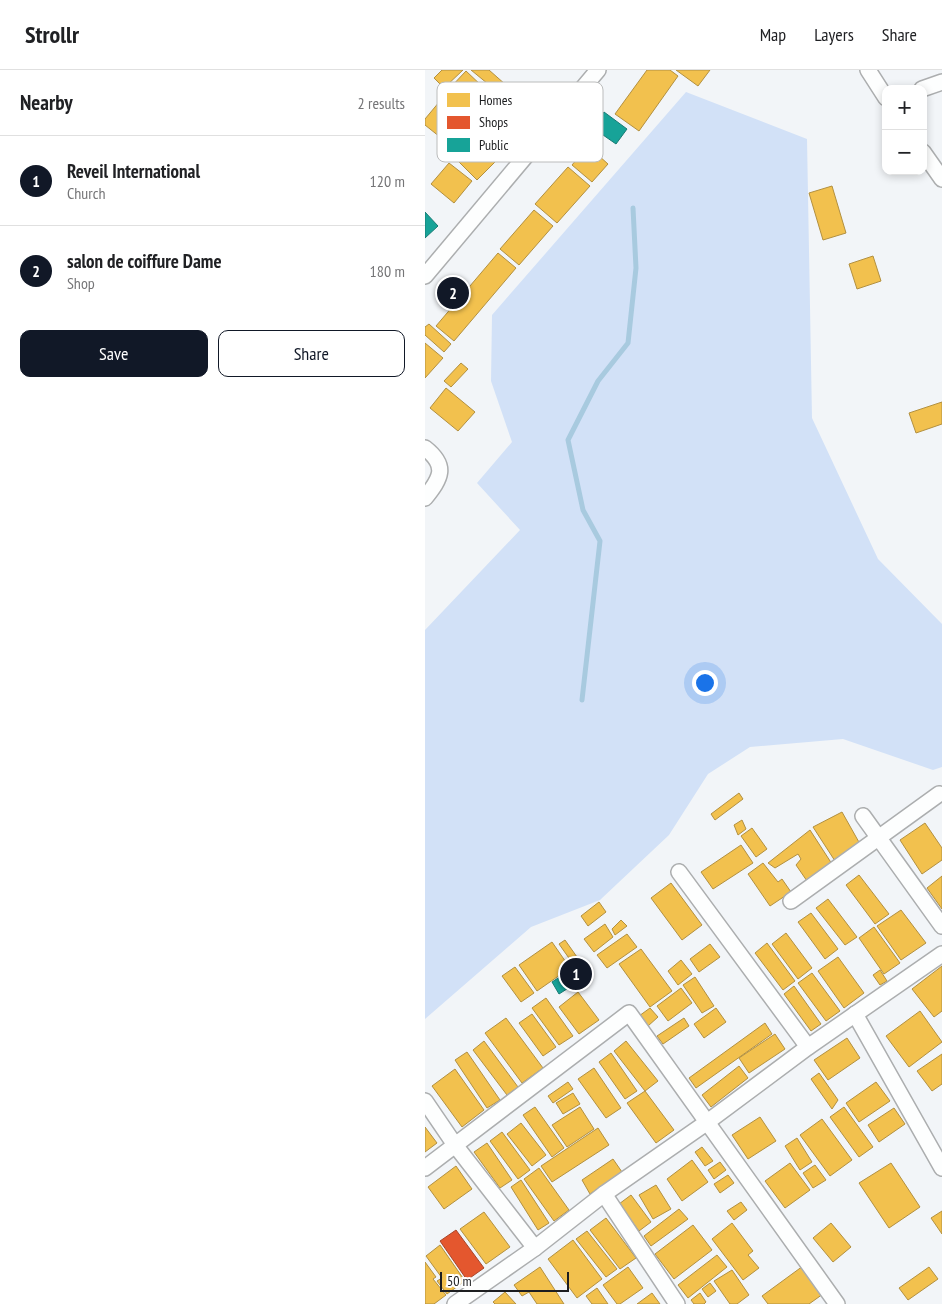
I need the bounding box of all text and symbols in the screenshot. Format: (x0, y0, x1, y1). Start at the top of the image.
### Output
text: Strollr (25, 19, 79, 50)
text: Map (760, 23, 786, 46)
text: Layers (814, 23, 854, 46)
text: Share (882, 23, 917, 46)
legend (437, 82, 603, 162)
map controls (882, 85, 927, 175)
button: + (882, 85, 927, 130)
text: Nearby (20, 89, 73, 116)
text: Homes (479, 91, 512, 109)
text: 2 results (358, 93, 405, 113)
text: Shops (479, 113, 508, 131)
button: − (882, 130, 927, 175)
text: Public (479, 136, 508, 154)
text: Reveil International (67, 159, 200, 183)
text: 1 (32, 171, 40, 191)
text: 120 m (370, 171, 405, 191)
text: Church (67, 183, 105, 203)
text: salon de coiffure Dame (67, 249, 222, 273)
text: 2 (32, 261, 40, 281)
text: 180 m (370, 261, 405, 281)
text: Shop (67, 273, 95, 293)
pin: 2 (437, 274, 469, 312)
button: Save (20, 330, 208, 377)
button: Share (218, 330, 405, 377)
your location (692, 670, 718, 696)
pin: 1 (560, 955, 592, 993)
scale bar (440, 1269, 569, 1292)
text: 50 m (447, 1272, 472, 1290)

